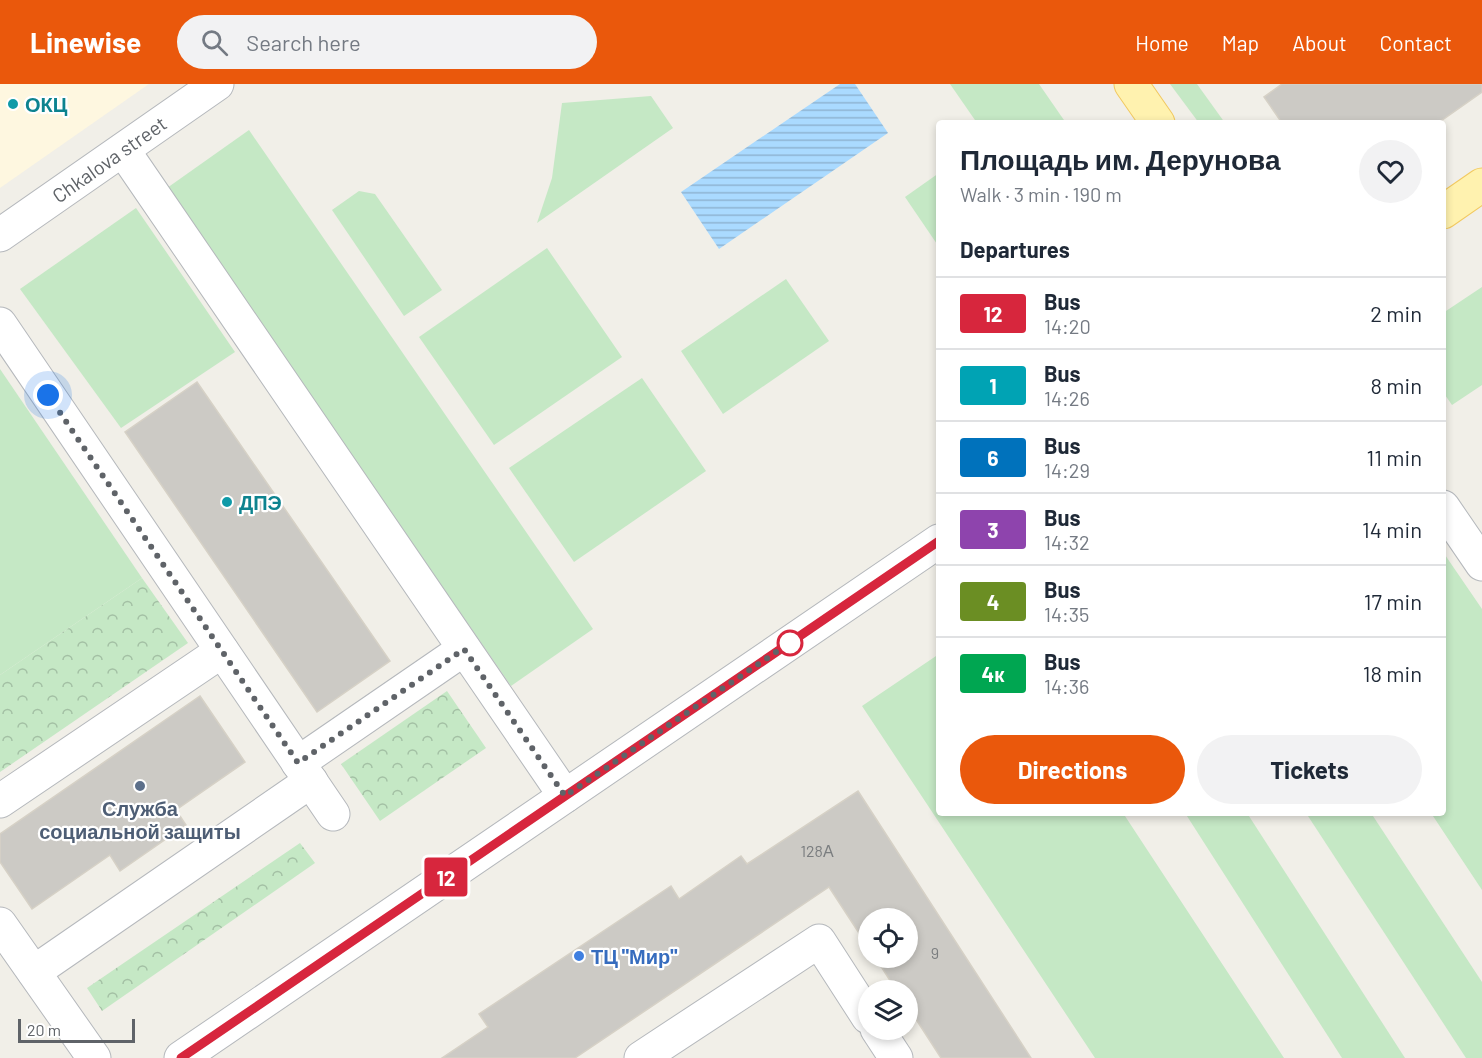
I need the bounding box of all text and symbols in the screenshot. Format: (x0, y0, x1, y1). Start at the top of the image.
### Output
search box (177, 15, 597, 69)
text: Linewise (30, 25, 141, 59)
icon: search (198, 26, 231, 59)
text: Search here (246, 29, 361, 55)
text: Home (1135, 30, 1189, 55)
text: Map (1222, 30, 1259, 55)
text: About (1292, 30, 1347, 55)
text: Contact (1380, 30, 1452, 55)
place label: ОКЦ (25, 92, 68, 116)
marker: ОКЦ (6, 97, 20, 111)
street label: Chkalova street (47, 111, 171, 207)
button: heart (1359, 140, 1422, 203)
text: Площадь им. Дерунова (960, 142, 1280, 176)
text: Walk · 3 min · 190 m (960, 182, 1122, 206)
text: Departures (960, 236, 1070, 262)
text: Bus (1044, 288, 1081, 314)
text: 2 min (1370, 300, 1422, 326)
text: 12 (983, 301, 1003, 326)
text: 14:20 (1044, 314, 1091, 338)
text: Bus (1044, 360, 1081, 386)
text: 8 min (1370, 372, 1422, 398)
text: 1 (989, 373, 997, 398)
your location (33, 380, 63, 410)
text: 14:26 (1044, 386, 1090, 410)
text: Bus (1044, 432, 1081, 458)
text: 11 min (1366, 444, 1422, 470)
text: 6 (987, 445, 999, 470)
text: 14:29 (1044, 458, 1090, 482)
place label: ДПЭ (239, 490, 282, 514)
marker: ДПЭ (220, 495, 234, 509)
text: Bus (1044, 504, 1081, 530)
text: 14 min (1362, 516, 1422, 542)
text: 3 (987, 517, 999, 542)
text: 14:32 (1044, 530, 1090, 554)
text: Bus (1044, 576, 1081, 602)
text: 17 min (1364, 588, 1422, 614)
text: 4 (987, 589, 999, 614)
text: 14:35 (1044, 602, 1089, 626)
unlabelled marker (777, 630, 803, 656)
text: Bus (1044, 648, 1081, 674)
text: 18 min (1363, 660, 1422, 686)
text: 4к (981, 661, 1005, 686)
text: 14:36 (1044, 674, 1089, 698)
button: Directions (960, 735, 1185, 804)
button: Tickets (1197, 735, 1422, 804)
marker: Служба социальной защиты (133, 779, 147, 793)
place label: Служба социальной защиты (39, 796, 241, 843)
house number: 128А (800, 841, 834, 860)
line badge: 12 (419, 858, 473, 896)
text: 12 (436, 865, 456, 890)
map controls (858, 908, 918, 1040)
button: locate (858, 908, 918, 968)
house number: 9 (931, 943, 939, 962)
place label: ТЦ "Мир" (591, 944, 677, 968)
marker: ТЦ "Мир" (572, 949, 586, 963)
button: layers (858, 980, 918, 1040)
scale bar (18, 1016, 135, 1044)
text: 20 m (27, 1020, 61, 1039)

